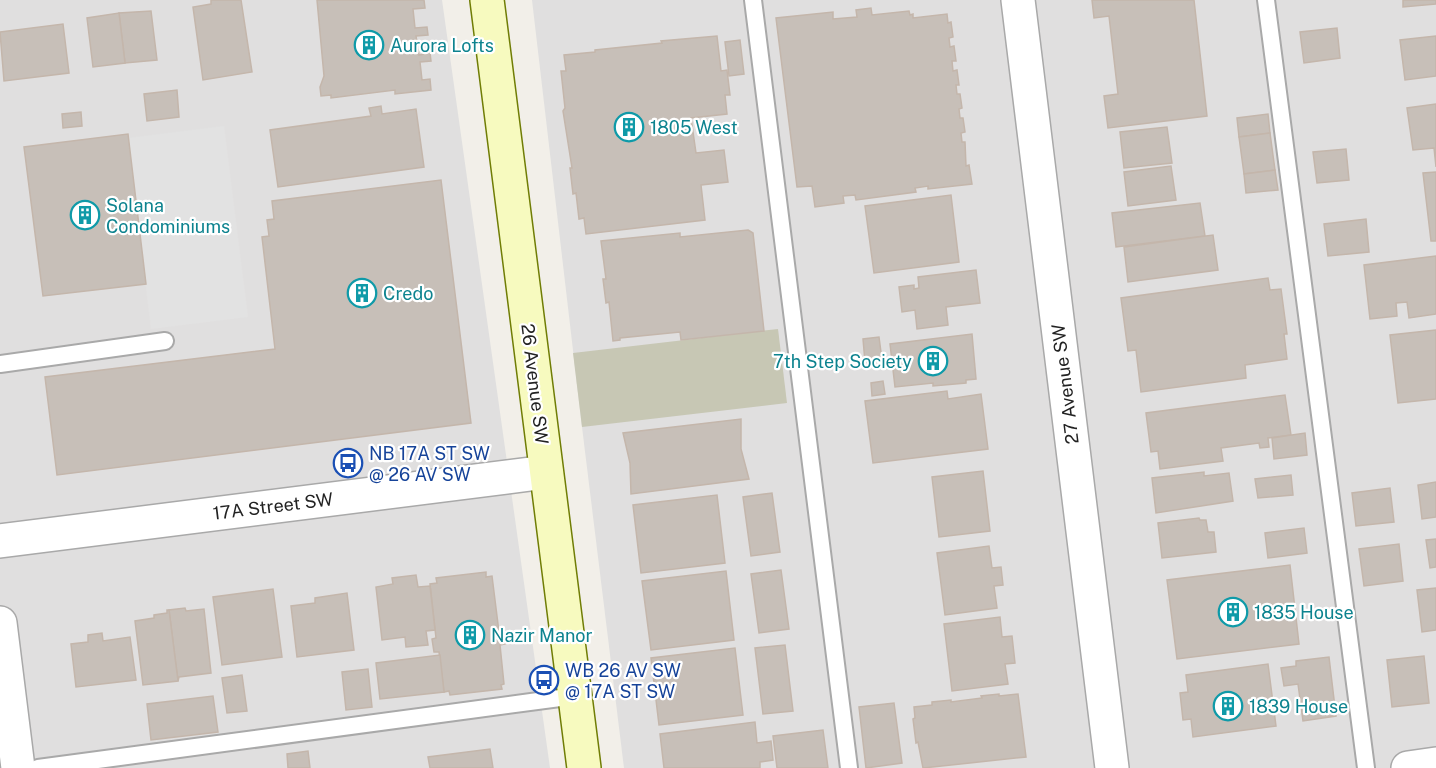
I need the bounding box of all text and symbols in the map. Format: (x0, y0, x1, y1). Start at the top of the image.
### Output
building icon: Aurora Lofts (353, 29, 385, 61)
place label: Aurora Lofts (390, 35, 494, 56)
building icon: 1805 West (613, 111, 645, 143)
place label: 1805 West (650, 117, 738, 138)
place label: Solana Condominiums (106, 195, 230, 237)
building icon: Solana Condominiums (69, 199, 101, 231)
building icon: Credo (346, 277, 378, 309)
place label: Credo (383, 283, 433, 304)
street label: 26 Avenue SW (517, 323, 553, 445)
street label: 27 Avenue SW (1047, 323, 1083, 445)
building icon: 7th Step Society (917, 345, 949, 377)
place label: 7th Step Society (773, 351, 912, 372)
place label: NB 17A ST SW @ 26 AV SW (369, 443, 490, 485)
bus stop icon: NB 17A ST SW @ 26 AV SW (332, 447, 364, 479)
street label: 17A Street SW (212, 488, 334, 524)
building icon: 1835 House (1217, 596, 1249, 628)
place label: 1835 House (1254, 602, 1354, 623)
building icon: Nazir Manor (454, 619, 486, 651)
place label: Nazir Manor (491, 625, 593, 646)
place label: WB 26 AV SW @ 17A ST SW (565, 660, 681, 702)
bus stop icon: WB 26 AV SW @ 17A ST SW (528, 664, 560, 696)
building icon: 1839 House (1212, 690, 1244, 722)
place label: 1839 House (1249, 696, 1348, 717)

